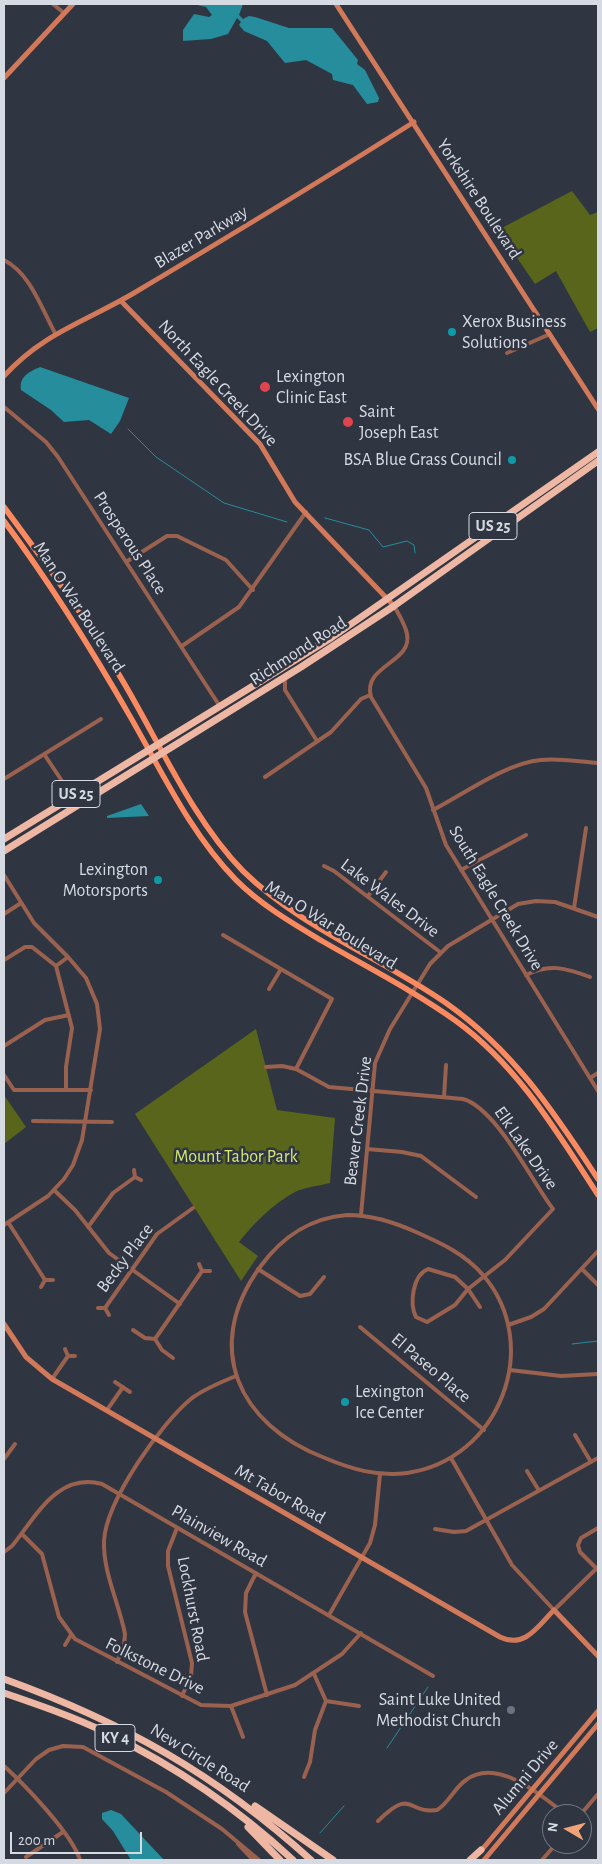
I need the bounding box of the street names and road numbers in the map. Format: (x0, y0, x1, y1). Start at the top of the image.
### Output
street label: Yorkshire Boulevard (432, 135, 526, 263)
street label: Blazer Parkway (150, 201, 252, 273)
street label: North Eagle Creek Drive (154, 315, 282, 451)
street label: Prosperous Place (89, 487, 171, 599)
road number: US 25 (469, 512, 517, 540)
street label: Man O War Boulevard (29, 538, 129, 676)
street label: Richmond Road (246, 612, 350, 690)
road number: US 25 (52, 781, 100, 808)
street label: South Eagle Creek Drive (444, 822, 548, 974)
street label: Lake Wales Drive (336, 854, 444, 942)
street label: Man O War Boulevard (261, 876, 401, 974)
street label: Beaver Creek Drive (339, 1055, 377, 1187)
street label: Elk Lake Drive (489, 1102, 563, 1194)
street label: Becky Place (92, 1219, 158, 1297)
street label: El Paseo Place (387, 1328, 475, 1408)
street label: Mt Tabor Road (231, 1459, 329, 1529)
street label: Plainview Road (167, 1500, 271, 1572)
street label: Lockhurst Road (172, 1555, 214, 1663)
street label: Folkstone Drive (102, 1633, 208, 1699)
street label: New Circle Road (146, 1719, 254, 1797)
road number: KY 4 (95, 1725, 135, 1752)
street label: Alumni Drive (487, 1735, 563, 1819)

